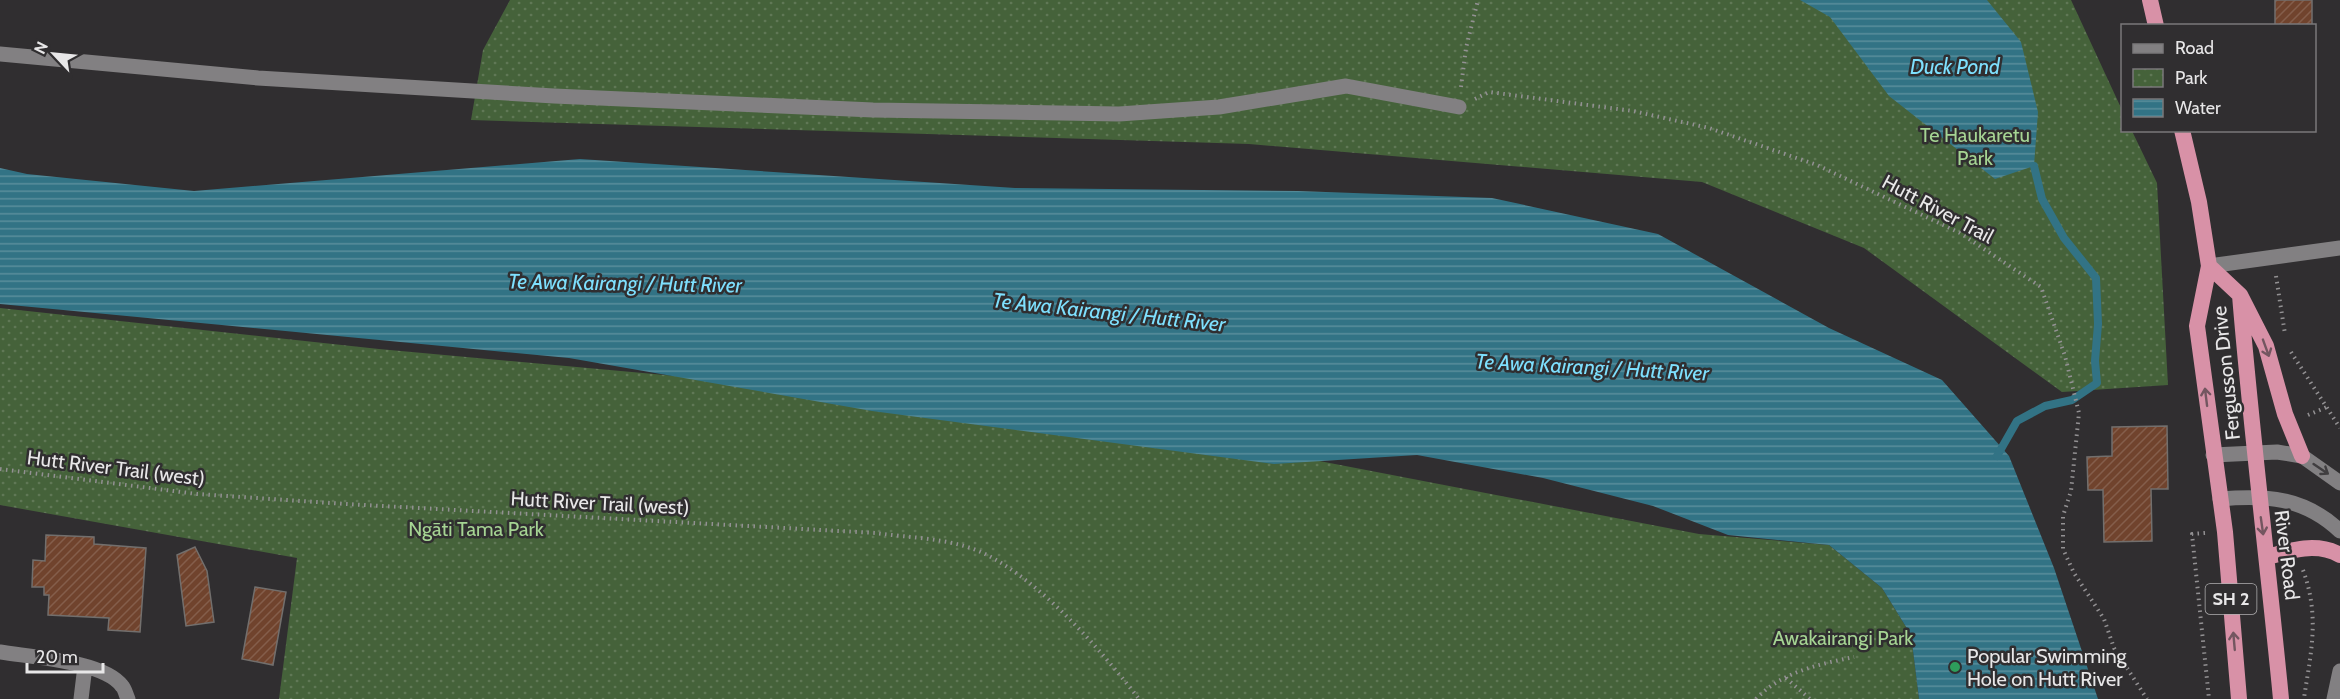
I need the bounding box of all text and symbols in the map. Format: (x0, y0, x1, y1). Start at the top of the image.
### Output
north arrow (24, 24, 84, 84)
legend (2121, 24, 2316, 132)
text: Road (2175, 37, 2214, 59)
text: N (30, 38, 52, 57)
water label: Duck Pond (1910, 54, 2001, 79)
text: Park (2175, 67, 2208, 89)
text: Water (2175, 97, 2221, 119)
park label: Te Haukaretu Park (1920, 123, 2030, 170)
street label: Hutt River Trail (1878, 170, 1998, 249)
water label: Te Awa Kairangi / Hutt River (508, 268, 744, 298)
water label: Te Awa Kairangi / Hutt River (991, 287, 1228, 337)
street label: Fergusson Drive (2207, 305, 2245, 441)
one-way arrow (2261, 338, 2272, 356)
water label: Te Awa Kairangi / Hutt River (1475, 348, 1711, 386)
one-way arrow (2200, 387, 2211, 407)
street label: Hutt River Trail (west) (26, 445, 206, 491)
one-way arrow (2313, 463, 2329, 475)
street label: Hutt River Trail (west) (510, 486, 690, 520)
street label: River Road (2270, 509, 2304, 601)
one-way arrow (2257, 515, 2268, 535)
park label: Ngāti Tama Park (408, 517, 544, 541)
road number: SH 2 (2206, 584, 2256, 614)
park label: Awakairangi Park (1773, 626, 1913, 650)
one-way arrow (2228, 631, 2239, 651)
scale bar (27, 636, 104, 674)
place label: Popular Swimming Hole on Hutt River (1967, 644, 2128, 691)
text: 20 m (36, 646, 78, 668)
marker: Popular Swimming Hole on Hutt River (1948, 660, 1962, 674)

